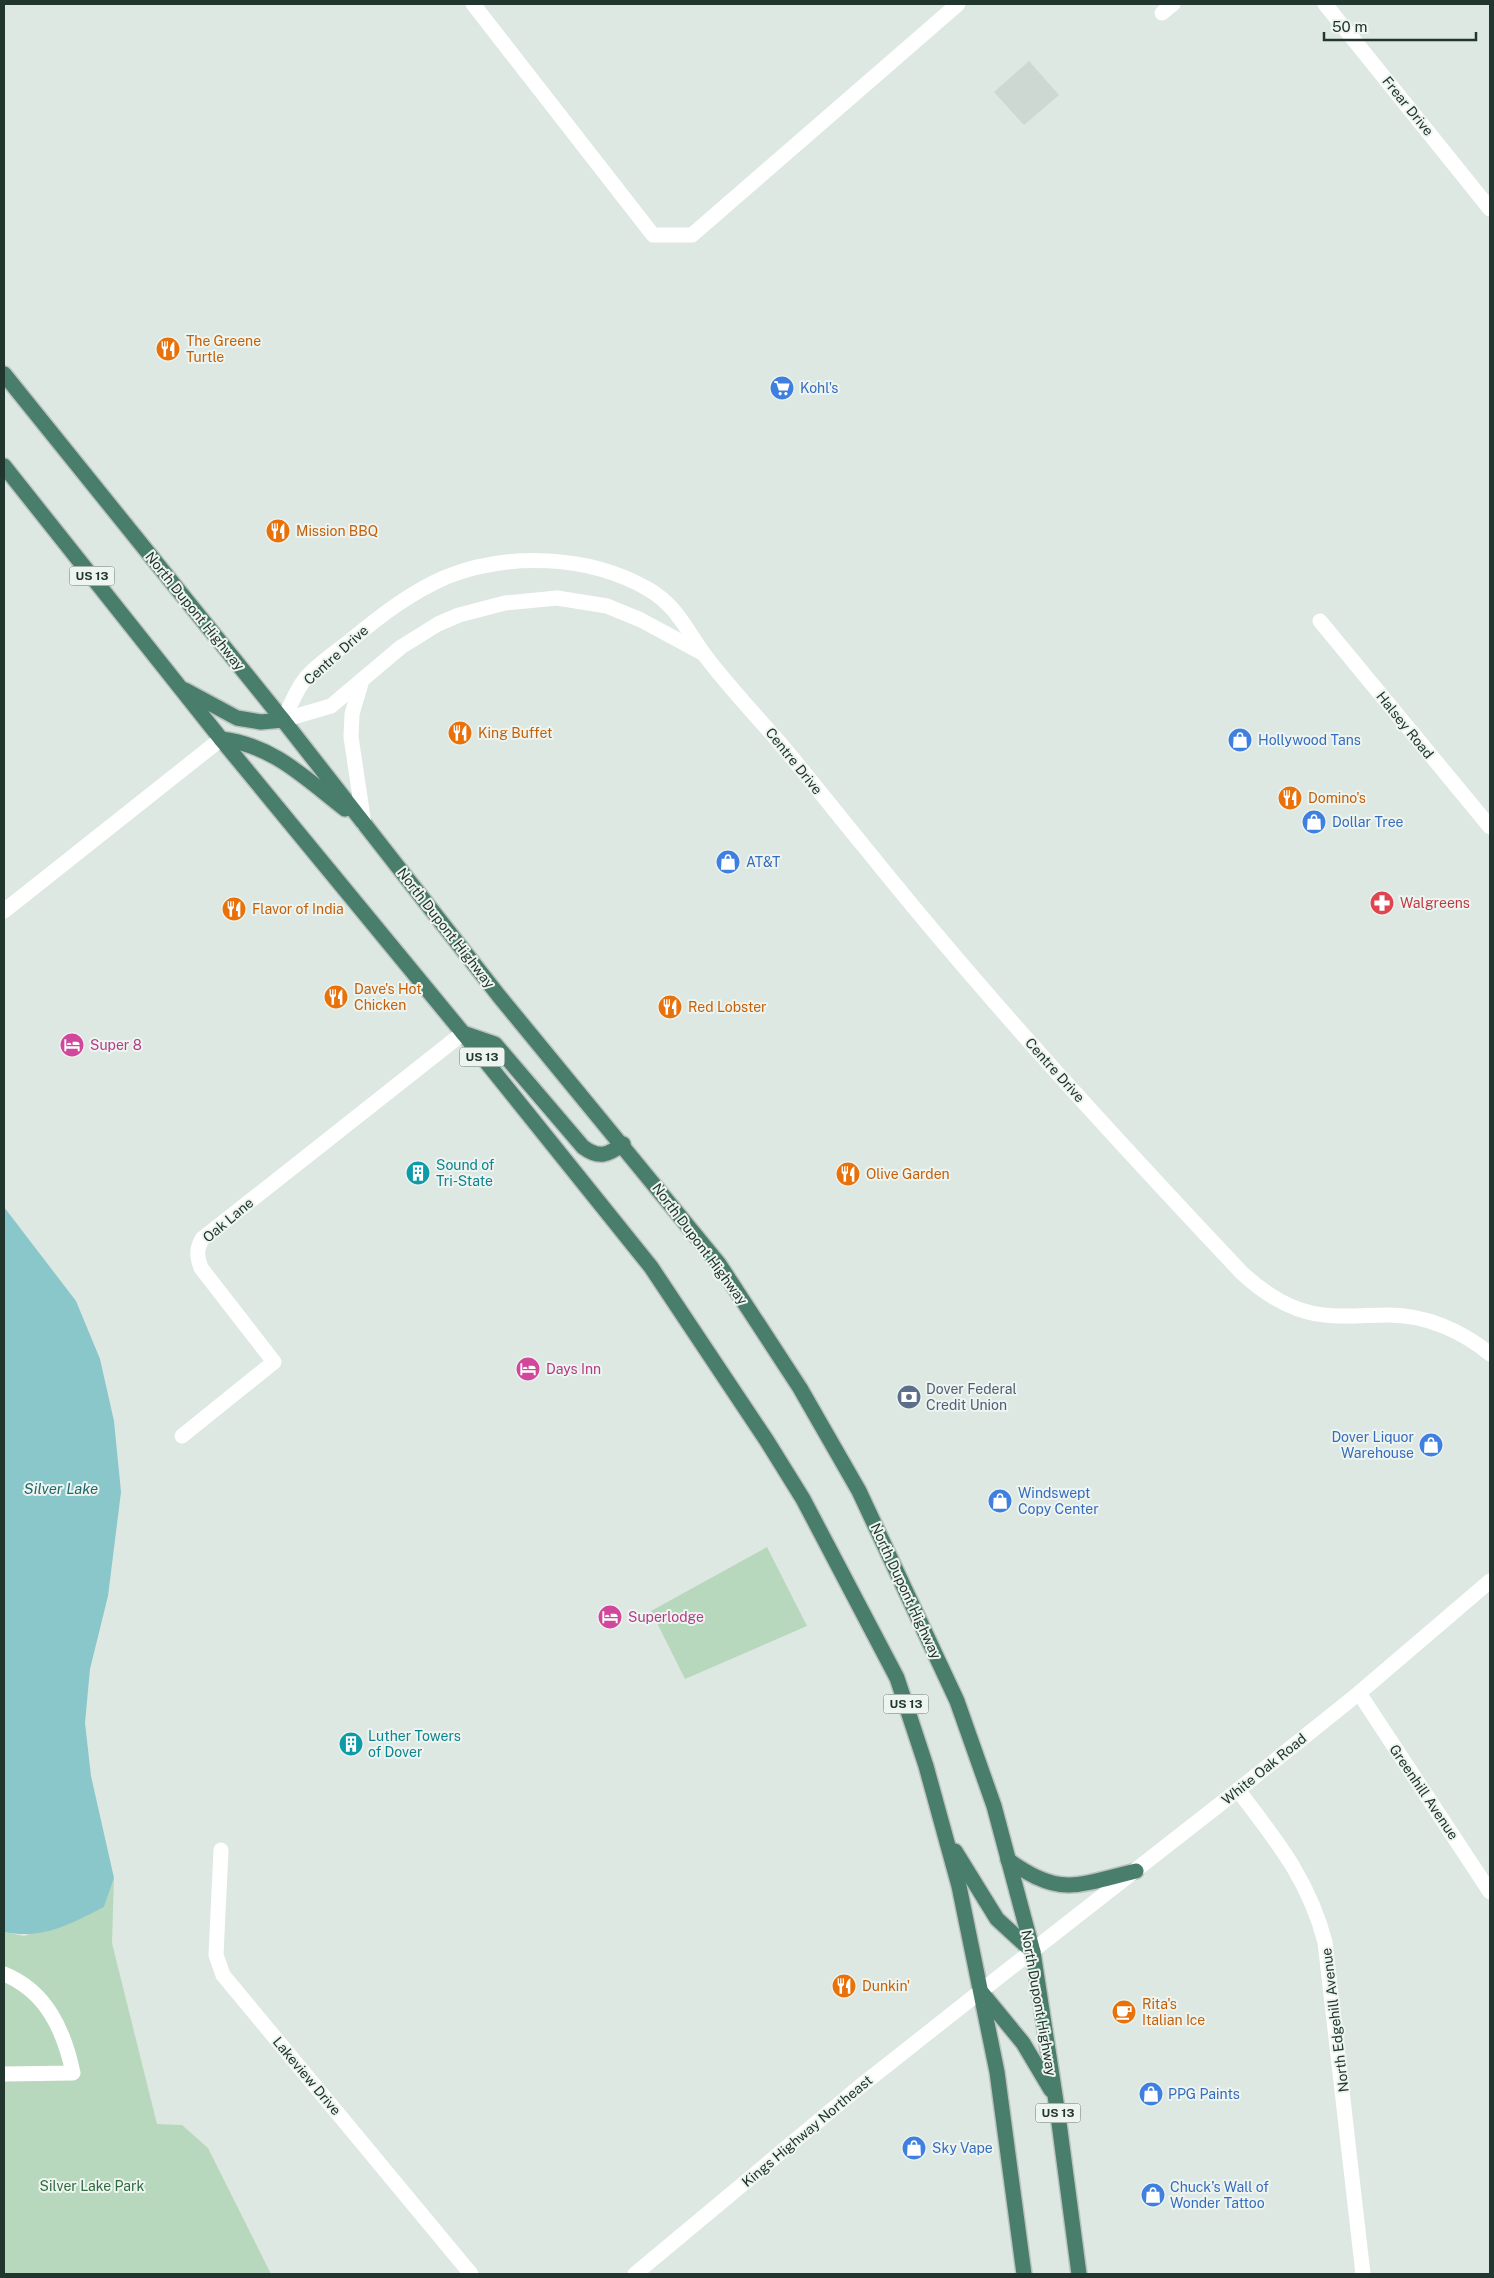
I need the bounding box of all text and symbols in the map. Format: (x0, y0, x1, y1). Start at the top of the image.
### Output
scale bar (1324, 10, 1476, 42)
text: 50 m (1332, 18, 1367, 35)
street label: Frear Drive (1379, 73, 1437, 139)
place label: The Greene Turtle (186, 333, 261, 365)
restaurant icon: The Greene Turtle (155, 336, 181, 362)
supermarket icon: Kohl's (769, 375, 795, 401)
place label: Kohl's (800, 380, 838, 396)
restaurant icon: Mission BBQ (265, 518, 291, 544)
place label: Mission BBQ (296, 523, 378, 539)
street label: North Dupont Highway (142, 549, 248, 674)
road number: US 13 (70, 566, 114, 586)
street label: Centre Drive (301, 622, 371, 688)
street label: Halsey Road (1373, 688, 1437, 762)
restaurant icon: King Buffet (447, 720, 473, 746)
place label: King Buffet (478, 725, 553, 741)
street label: Centre Drive (762, 725, 826, 798)
shop icon: Hollywood Tans (1227, 727, 1253, 753)
place label: Hollywood Tans (1258, 732, 1361, 748)
restaurant icon: Domino's (1277, 785, 1303, 811)
place label: Domino's (1308, 790, 1366, 806)
shop icon: Dollar Tree (1301, 809, 1327, 835)
place label: Dollar Tree (1332, 814, 1404, 830)
shop icon: AT&T (715, 849, 741, 875)
place label: AT&T (746, 854, 780, 870)
street label: North Dupont Highway (394, 865, 498, 992)
pharmacy icon: Walgreens (1369, 890, 1395, 916)
place label: Walgreens (1400, 895, 1470, 911)
restaurant icon: Flavor of India (221, 896, 247, 922)
place label: Flavor of India (252, 901, 344, 917)
place label: Dave's Hot Chicken (354, 981, 422, 1013)
restaurant icon: Dave's Hot Chicken (323, 984, 349, 1010)
restaurant icon: Red Lobster (657, 994, 683, 1020)
place label: Red Lobster (688, 999, 767, 1015)
hotel icon: Super 8 (59, 1032, 85, 1058)
street label: Centre Drive (1022, 1035, 1088, 1105)
place label: Super 8 (90, 1037, 142, 1053)
road number: US 13 (460, 1048, 504, 1066)
place label: Sound of Tri-State (436, 1157, 495, 1189)
building icon: Sound of Tri-State (405, 1160, 431, 1186)
restaurant icon: Olive Garden (835, 1161, 861, 1187)
place label: Olive Garden (866, 1166, 950, 1182)
street label: North Dupont Highway (649, 1180, 751, 1308)
street label: Oak Lane (200, 1194, 256, 1246)
hotel icon: Days Inn (515, 1356, 541, 1382)
place label: Days Inn (546, 1361, 601, 1377)
place label: Dover Federal Credit Union (926, 1381, 1017, 1413)
bank icon: Dover Federal Credit Union (896, 1384, 922, 1410)
place label: Dover Liquor Warehouse (1331, 1429, 1414, 1461)
shop icon: Dover Liquor Warehouse (1418, 1432, 1444, 1458)
water label: Silver Lake (24, 1480, 98, 1497)
place label: Windswept Copy Center (1018, 1485, 1099, 1517)
shop icon: Windswept Copy Center (987, 1488, 1013, 1514)
street label: North Dupont Highway (868, 1521, 945, 1662)
hotel icon: Superlodge (597, 1604, 623, 1630)
place label: Superlodge (628, 1609, 704, 1625)
road number: US 13 (884, 1695, 928, 1714)
place label: Luther Towers of Dover (368, 1728, 461, 1760)
street label: White Oak Road (1219, 1730, 1309, 1808)
building icon: Luther Towers of Dover (338, 1731, 364, 1757)
street label: Greenhill Avenue (1386, 1742, 1462, 1843)
street label: North Dupont Highway (1018, 1929, 1060, 2078)
street label: North Edgehill Avenue (1318, 1947, 1352, 2093)
restaurant icon: Dunkin' (831, 1973, 857, 1999)
place label: Dunkin' (862, 1978, 910, 1994)
place label: Rita's Italian Ice (1142, 1996, 1205, 2028)
cafe icon: Rita's Italian Ice (1111, 1999, 1137, 2025)
street label: Lakeview Drive (270, 2034, 344, 2118)
street label: Kings Highway Northeast (739, 2072, 875, 2190)
shop icon: PPG Paints (1138, 2081, 1164, 2107)
place label: PPG Paints (1168, 2086, 1240, 2102)
road number: US 13 (1036, 2104, 1080, 2122)
shop icon: Sky Vape (901, 2135, 927, 2161)
place label: Sky Vape (932, 2140, 993, 2156)
park label: Silver Lake Park (40, 2178, 145, 2194)
place label: Chuck’s Wall of Wonder Tattoo (1170, 2179, 1269, 2211)
shop icon: Chuck’s Wall of Wonder Tattoo (1140, 2182, 1166, 2208)

